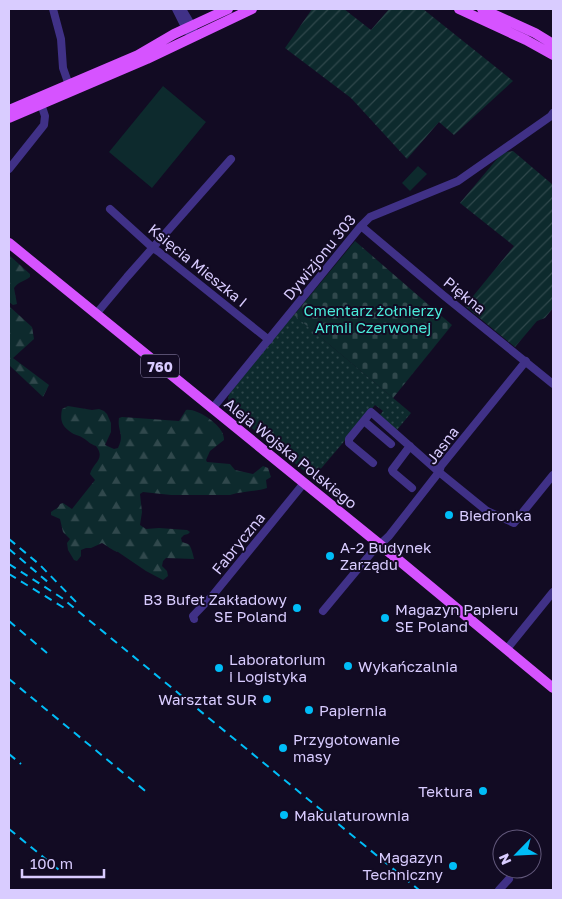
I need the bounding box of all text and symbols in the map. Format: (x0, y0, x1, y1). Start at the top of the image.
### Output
street label: Dywizjonu 303 (279, 211, 359, 303)
street label: Księcia Mieszka I (145, 220, 251, 310)
street label: Piękna (440, 273, 490, 317)
park label: Cmentarz żołnierzy Armii Czerwonej (303, 301, 443, 336)
road number: 760 (141, 354, 179, 378)
street label: Aleja Wojska Polskiego (221, 394, 361, 512)
street label: Jasna (422, 423, 462, 467)
place label: Biedronka (459, 506, 532, 524)
street label: Fabryczna (208, 508, 268, 578)
marker: Biedronka (443, 509, 455, 521)
place label: A-2 Budynek Zarządu (340, 538, 432, 573)
marker: A-2 Budynek Zarządu (324, 550, 336, 562)
place label: B3 Bufet Zakładowy SE Poland (143, 590, 288, 625)
place label: Magazyn Papieru SE Poland (395, 600, 518, 635)
marker: B3 Bufet Zakładowy SE Poland (291, 602, 303, 614)
marker: Magazyn Papieru SE Poland (379, 612, 391, 624)
place label: Laboratorium i Logistyka (229, 650, 326, 685)
place label: Wykańczalnia (358, 657, 458, 675)
marker: Wykańczalnia (342, 660, 354, 672)
marker: Laboratorium i Logistyka (213, 662, 225, 674)
place label: Warsztat SUR (158, 690, 257, 708)
marker: Warsztat SUR (261, 693, 273, 705)
place label: Papiernia (319, 701, 387, 719)
marker: Papiernia (303, 704, 315, 716)
place label: Przygotowanie masy (293, 730, 400, 765)
marker: Przygotowanie masy (277, 742, 289, 754)
place label: Tektura (418, 782, 473, 800)
marker: Tektura (477, 785, 489, 797)
place label: Makulaturownia (294, 806, 410, 824)
marker: Makulaturownia (278, 809, 290, 821)
north arrow (492, 829, 542, 879)
scale bar (22, 846, 105, 878)
place label: Magazyn Techniczny (363, 848, 444, 883)
text: N (495, 851, 515, 868)
text: 100 m (30, 854, 73, 872)
marker: Magazyn Techniczny (447, 860, 459, 872)

